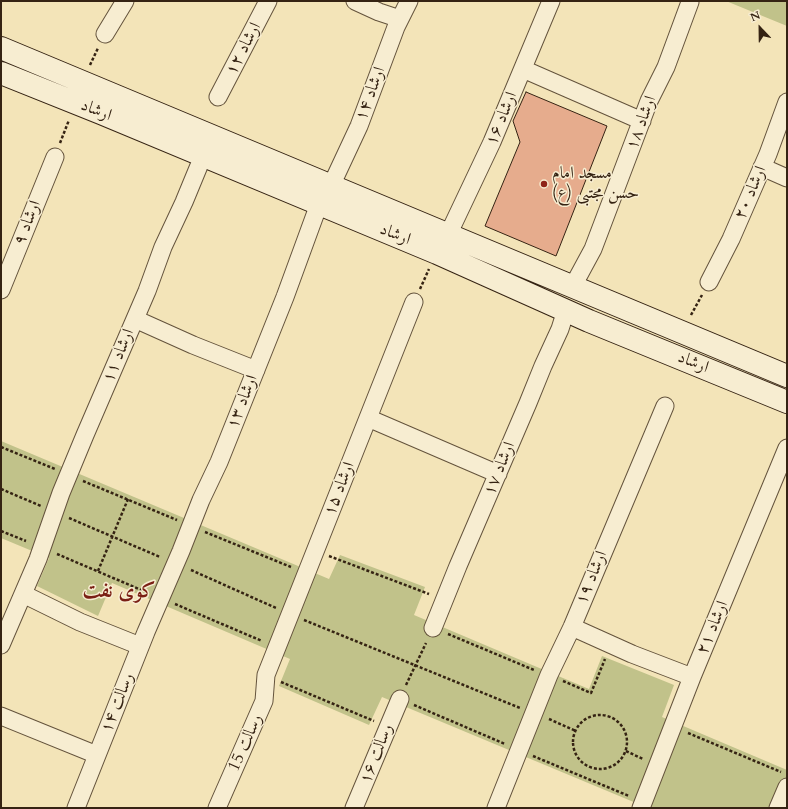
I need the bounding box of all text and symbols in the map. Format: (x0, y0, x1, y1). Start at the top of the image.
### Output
north arrow (740, 8, 780, 48)
text: N (748, 8, 763, 25)
street label: ارشاد ۱۲ (222, 19, 266, 79)
street label: ارشاد ۱۴ (351, 64, 391, 124)
street label: ارشاد ۱۶ (482, 89, 522, 149)
street label: ارشاد ۱۸ (622, 93, 662, 153)
street label: ارشاد (77, 96, 115, 126)
street label: ارشاد ۲۰ (730, 163, 772, 223)
place label: مسجد امام حسن مجتبی (ع) (552, 164, 639, 204)
marker: مسجد امام حسن مجتبی (ع) (539, 179, 549, 189)
street label: ارشاد ۹ (10, 198, 46, 248)
street label: ارشاد (376, 220, 414, 250)
street label: ارشاد ۱۱ (99, 326, 139, 386)
street label: ارشاد (674, 348, 712, 378)
street label: ارشاد ۱۳ (223, 372, 263, 432)
street label: ارشاد ۱۷ (480, 439, 520, 499)
street label: ارشاد ۱۵ (320, 459, 360, 519)
street label: ارشاد ۱۹ (572, 548, 612, 608)
district label: کوی نفت (82, 579, 156, 605)
street label: ارشاد ۲۱ (693, 598, 733, 658)
street label: رسالت ۱۴ (97, 670, 139, 736)
street label: رسالت 15 (224, 711, 268, 775)
street label: رسالت ۱۶ (356, 721, 398, 787)

